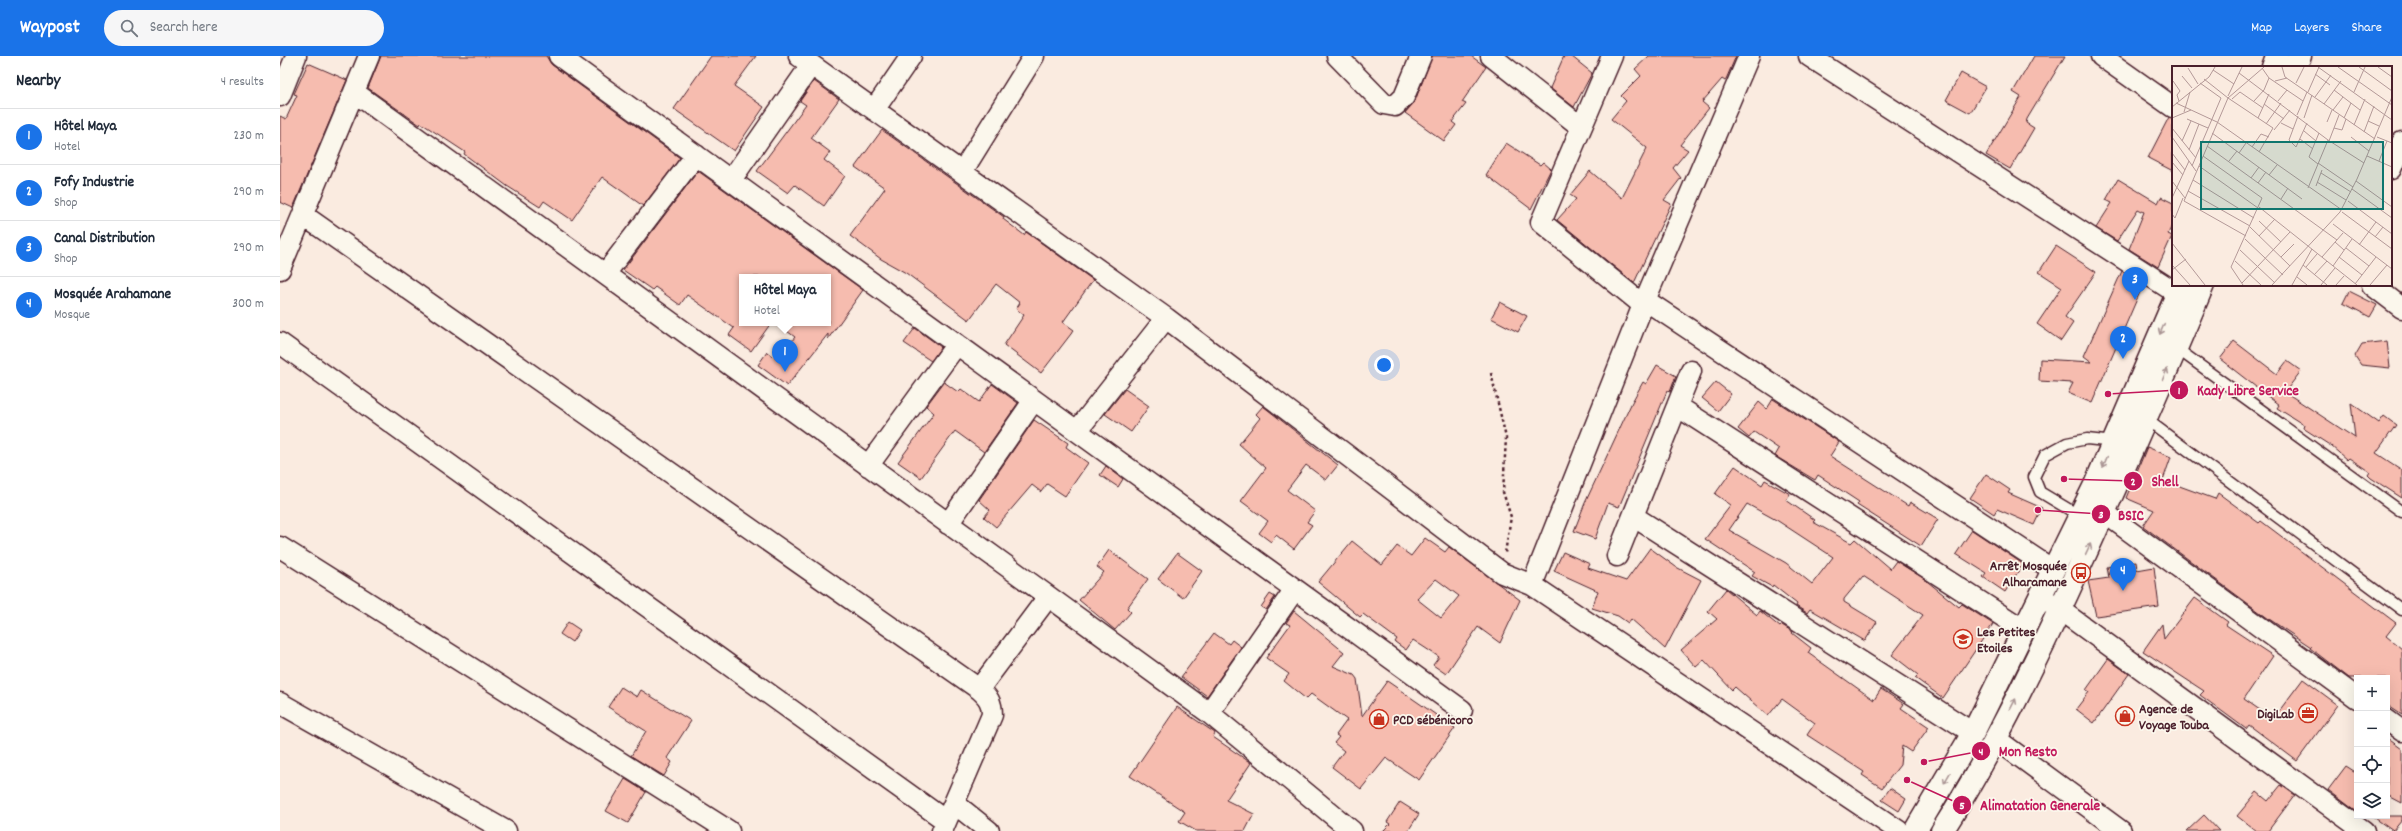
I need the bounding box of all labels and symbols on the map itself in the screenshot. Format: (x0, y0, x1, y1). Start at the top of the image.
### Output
inset map (2172, 66, 2392, 286)
pin: 3 (2122, 267, 2148, 300)
one-way arrow (2158, 323, 2165, 335)
pin: 2 (2110, 326, 2136, 359)
pin: 1 (772, 339, 798, 372)
your location (1374, 355, 1394, 375)
one-way arrow (2162, 369, 2169, 381)
callout: Kady Libre Service (2169, 376, 2307, 403)
text: Kady Libre Service (2197, 381, 2299, 403)
text: 1 (2178, 383, 2181, 400)
one-way arrow (2101, 455, 2109, 467)
callout: Shell (2123, 468, 2186, 495)
text: Shell (2151, 472, 2179, 494)
text: 2 (2130, 474, 2136, 491)
callout: BSIC (2091, 501, 2152, 528)
text: BSIC (2118, 506, 2144, 528)
text: 3 (2098, 507, 2104, 524)
one-way arrow (2085, 544, 2092, 556)
place label: Arrêt Mosquée Alharamane (1990, 557, 2067, 593)
pin: 4 (2110, 558, 2136, 591)
bus stop icon: Arrêt Mosquée Alharamane (2070, 562, 2092, 584)
place label: Les Petites Etoiles (1977, 623, 2036, 659)
school or university icon: Les Petites Etoiles (1952, 628, 1974, 650)
one-way arrow (2010, 699, 2017, 711)
place label: Agence de Voyage Touba (2139, 700, 2210, 736)
office icon: DigiLab (2297, 702, 2319, 724)
shop icon: Agence de Voyage Touba (2114, 705, 2136, 727)
place label: DigiLab (2257, 705, 2294, 725)
shop icon: PCD sébénicoro (1368, 708, 1390, 730)
place label: PCD sébénicoro (1393, 711, 1473, 731)
callout: Mon Resto (1971, 738, 2065, 765)
text: Mon Resto (1999, 742, 2057, 764)
text: 4 (1979, 744, 1984, 761)
one-way arrow (1942, 772, 1950, 784)
callout: Alimatation Generale (1952, 791, 2108, 818)
text: Alimatation Generale (1980, 796, 2101, 818)
text: 5 (1959, 798, 1965, 815)

